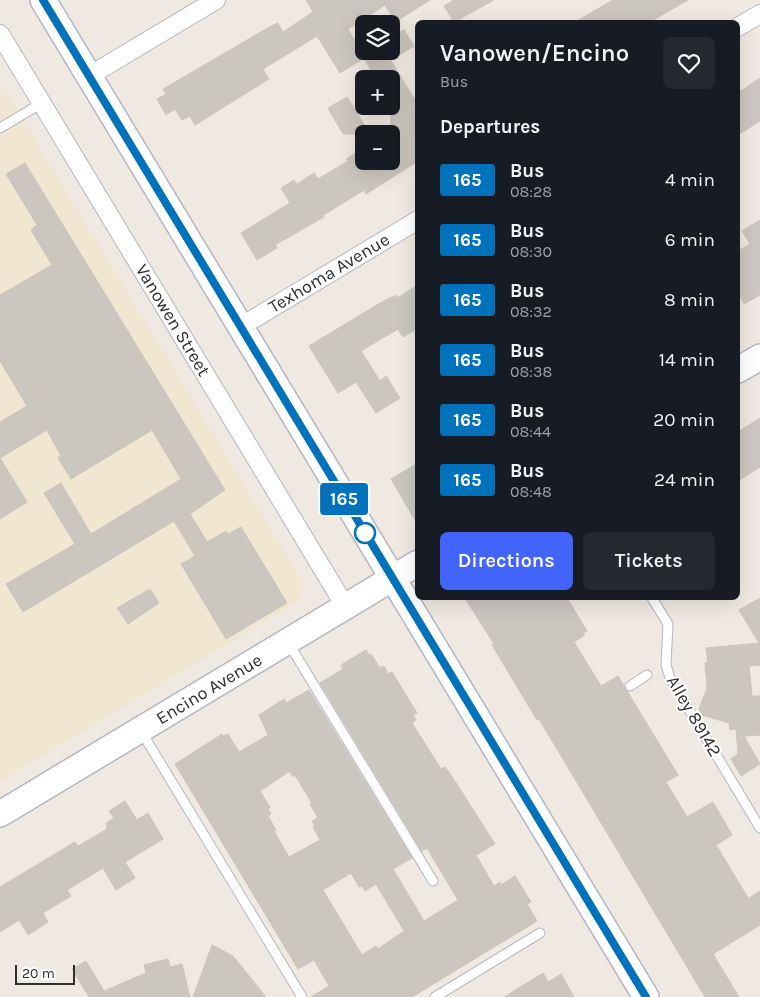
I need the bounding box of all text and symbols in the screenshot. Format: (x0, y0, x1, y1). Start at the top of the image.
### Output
map controls (355, 15, 400, 170)
button: layers (355, 15, 400, 60)
button: heart (663, 37, 715, 89)
text: Vanowen/Encino (440, 39, 629, 67)
button: + (355, 70, 400, 115)
text: Bus (440, 72, 468, 91)
text: Departures (440, 116, 540, 138)
button: − (355, 125, 400, 170)
text: Bus (510, 160, 544, 182)
text: 165 (454, 169, 481, 191)
text: 4 min (665, 169, 715, 191)
text: 08:28 (510, 182, 552, 201)
text: Bus (510, 220, 544, 242)
street label: Texhoma Avenue (265, 228, 393, 318)
text: 165 (454, 229, 481, 251)
text: 6 min (665, 229, 715, 251)
text: 08:30 (510, 242, 552, 261)
street label: Vanowen Street (131, 260, 215, 380)
text: Bus (510, 280, 544, 302)
text: 165 (454, 289, 481, 311)
text: 8 min (664, 289, 715, 311)
text: 08:32 (510, 302, 552, 321)
text: Bus (510, 340, 544, 362)
text: 165 (454, 349, 481, 371)
text: 14 min (659, 349, 715, 371)
text: 08:38 (510, 362, 552, 381)
text: Bus (510, 400, 544, 422)
text: 165 (454, 409, 481, 431)
text: 20 min (653, 409, 715, 431)
text: 08:44 (510, 422, 551, 441)
text: Bus (510, 460, 544, 482)
text: 165 (454, 469, 481, 491)
text: 24 min (654, 469, 715, 491)
text: 08:48 (510, 482, 552, 501)
line badge: 165 (315, 483, 373, 515)
text: 165 (330, 488, 358, 510)
unlabelled marker (354, 522, 376, 544)
button: Directions (440, 532, 573, 590)
button: Tickets (583, 532, 715, 590)
street label: Encino Avenue (152, 649, 266, 729)
street label: Alley 89142 (662, 671, 726, 761)
scale bar (15, 962, 75, 985)
text: 20 m (22, 965, 55, 982)

